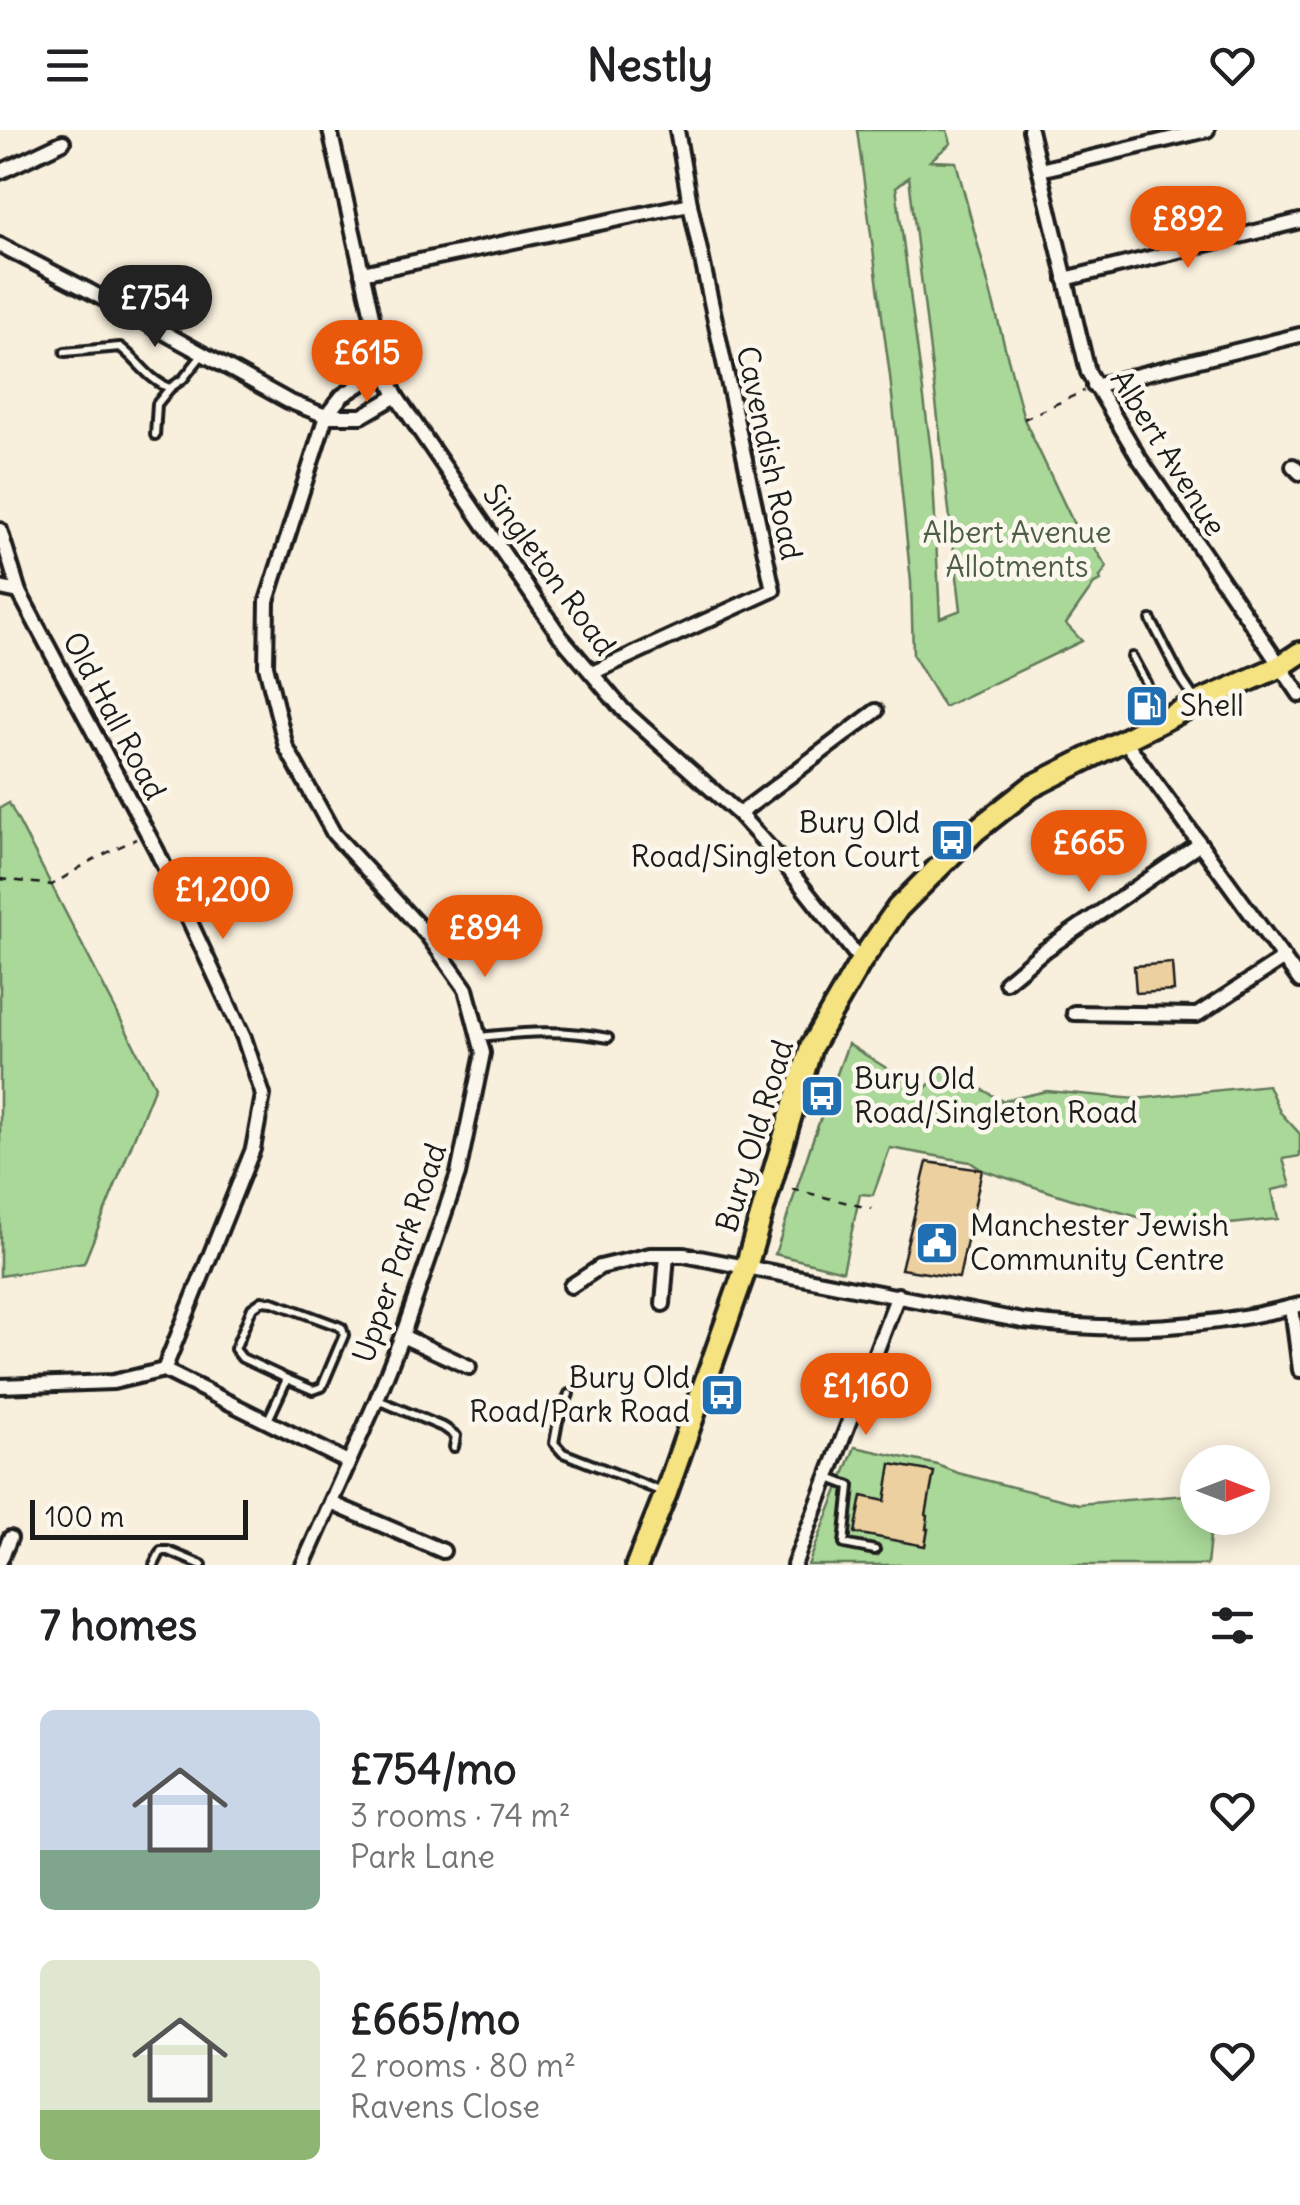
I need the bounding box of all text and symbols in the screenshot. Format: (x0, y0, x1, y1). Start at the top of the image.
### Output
text: Nestly (587, 37, 713, 93)
icon: menu (40, 38, 95, 93)
icon: heart (1205, 38, 1260, 93)
pin: £892 (1129, 186, 1247, 271)
text: £892 (1152, 198, 1224, 239)
pin: £754 (96, 265, 214, 350)
text: £754 (120, 277, 190, 318)
pin: £615 (308, 320, 426, 405)
text: £615 (334, 332, 400, 373)
street label: Cavendish Road (729, 342, 811, 563)
street label: Albert Avenue (1103, 362, 1235, 543)
street label: Singleton Road (475, 476, 625, 662)
park label: Albert Avenue Allotments (923, 513, 1111, 585)
street label: Old Hall Road (55, 625, 175, 806)
fuel station icon: Shell (1124, 683, 1170, 729)
place label: Shell (1180, 686, 1244, 724)
place label: Bury Old Road/Singleton Court (631, 803, 920, 875)
pin: £665 (1030, 810, 1148, 895)
bus stop icon: Bury Old Road/Singleton Court (929, 817, 975, 863)
text: £665 (1053, 822, 1125, 863)
pin: £1,200 (142, 857, 304, 942)
text: £1,200 (175, 869, 271, 910)
pin: £894 (426, 895, 544, 980)
text: £894 (449, 907, 521, 948)
street label: Bury Old Road (707, 1035, 801, 1236)
place label: Bury Old Road/Singleton Road (854, 1059, 1137, 1131)
bus stop icon: Bury Old Road/Singleton Road (799, 1073, 845, 1119)
street label: Upper Park Road (344, 1138, 454, 1367)
place label: Manchester Jewish Community Centre (970, 1206, 1229, 1278)
public building icon: Manchester Jewish Community Centre (914, 1220, 960, 1266)
pin: £1,160 (785, 1353, 947, 1438)
place label: Bury Old Road/Park Road (469, 1358, 690, 1430)
text: £1,160 (822, 1365, 910, 1406)
bus stop icon: Bury Old Road/Park Road (699, 1372, 745, 1418)
north arrow (1180, 1445, 1270, 1535)
map controls (1180, 1445, 1270, 1535)
scale bar (30, 1495, 248, 1540)
text: 100 m (45, 1499, 124, 1535)
icon: filters (1205, 1598, 1260, 1653)
text: 7 homes (40, 1599, 197, 1651)
text: £754/mo (350, 1743, 517, 1795)
icon: home (120, 1750, 240, 1870)
icon: heart (1205, 1783, 1260, 1838)
text: 3 rooms · 74 m² (350, 1795, 571, 1836)
text: Park Lane (350, 1836, 495, 1877)
text: £665/mo (350, 1993, 520, 2045)
icon: home (120, 2000, 240, 2120)
icon: heart (1205, 2033, 1260, 2088)
text: 2 rooms · 80 m² (350, 2045, 576, 2086)
text: Ravens Close (350, 2086, 540, 2127)

